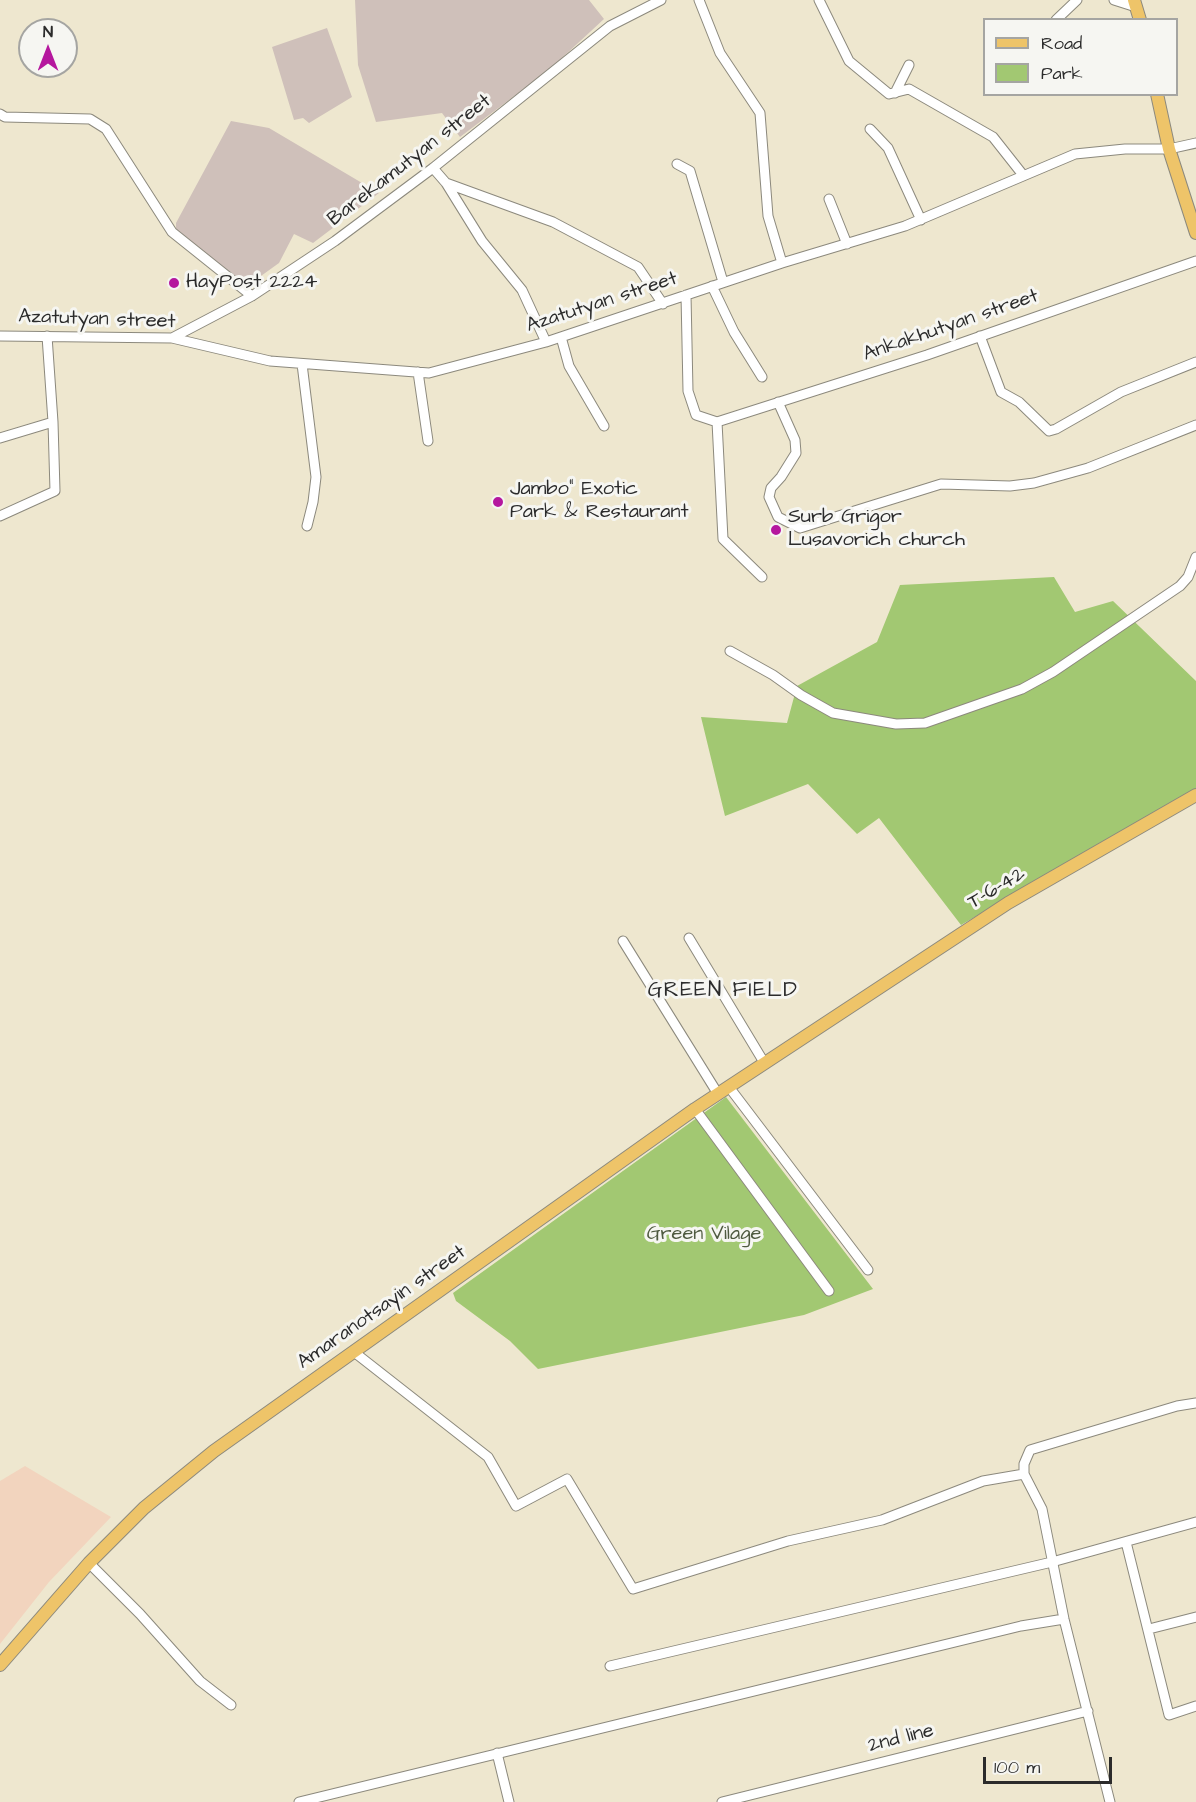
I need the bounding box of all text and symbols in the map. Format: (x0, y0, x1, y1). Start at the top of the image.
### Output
north arrow (18, 18, 78, 78)
legend (983, 18, 1178, 96)
text: N (43, 21, 53, 43)
text: Road (1041, 31, 1082, 56)
text: Park (1041, 61, 1083, 86)
street label: Barekamutyan street (324, 90, 496, 232)
street label: Azatutyan street (524, 267, 680, 339)
place label: HayPost 2224 (186, 271, 317, 295)
marker: HayPost 2224 (167, 276, 181, 290)
street label: Ankakhutyan street (860, 285, 1042, 367)
street label: Azatutyan street (18, 305, 176, 335)
place label: Jambo" Exotic Park & Restaurant (510, 478, 688, 525)
marker: Jambo" Exotic Park & Restaurant (491, 495, 505, 509)
place label: Surb Grigor Lusavorich church (788, 506, 965, 553)
marker: Surb Grigor Lusavorich church (769, 523, 783, 537)
street label: T-6-42 (964, 863, 1030, 915)
district label: GREEN FIELD (648, 979, 798, 1005)
park label: Green Vilage (647, 1223, 761, 1247)
street label: Amaranotsayin street (293, 1241, 471, 1375)
street label: 2nd line (866, 1719, 936, 1759)
scale bar (986, 1745, 1115, 1783)
text: 100 m (994, 1755, 1040, 1780)

